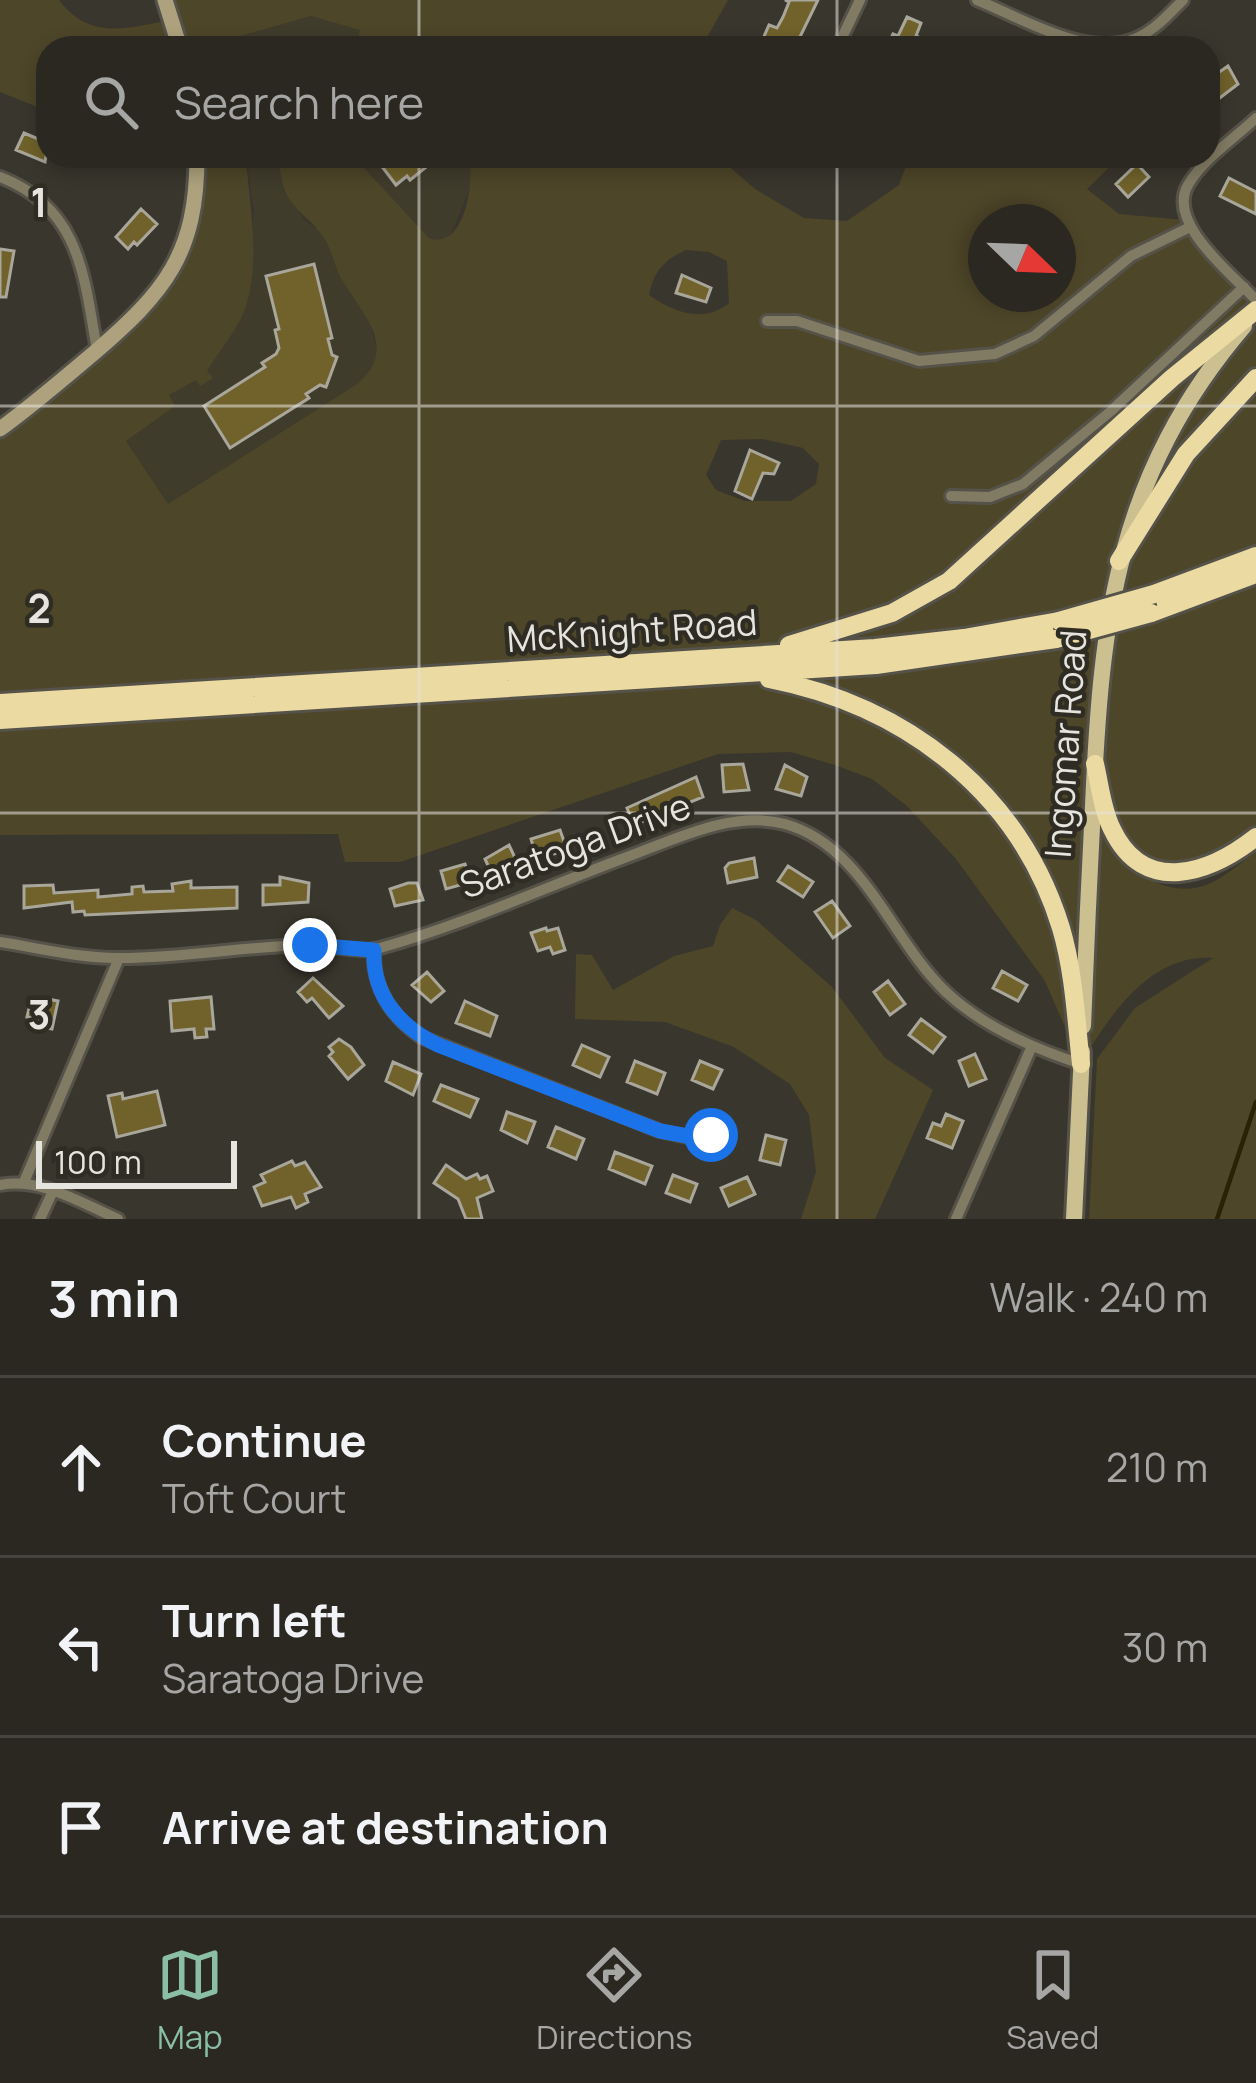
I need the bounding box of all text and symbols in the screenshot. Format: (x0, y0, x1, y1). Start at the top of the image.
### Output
search box (36, 36, 1220, 168)
icon: search (78, 69, 144, 135)
text: Search here (174, 71, 424, 133)
text: 1 (30, 175, 48, 229)
north arrow (968, 204, 1076, 312)
text: 2 (27, 581, 51, 635)
street label: McKnight Road (505, 597, 759, 663)
street label: Ingomar Road (1033, 628, 1097, 860)
street label: Saratoga Drive (453, 781, 697, 909)
route end (283, 918, 337, 972)
text: 3 (28, 987, 50, 1041)
route start (684, 1108, 738, 1162)
scale bar (36, 1135, 237, 1188)
text: 100 m (54, 1139, 142, 1184)
text: 3 min (48, 1263, 180, 1332)
text: Walk · 240 m (990, 1270, 1208, 1324)
text: Continue (162, 1409, 367, 1471)
icon: ahead (48, 1434, 114, 1500)
text: 210 m (1106, 1440, 1208, 1494)
text: Toft Court (162, 1471, 346, 1525)
text: Turn left (162, 1589, 347, 1651)
icon: left (48, 1614, 114, 1680)
text: 30 m (1122, 1620, 1208, 1674)
text: Saratoga Drive (162, 1651, 424, 1705)
icon: arrive (48, 1794, 114, 1860)
text: Arrive at destination (162, 1796, 609, 1858)
tab: Map (157, 1942, 223, 2059)
tab: Directions (536, 1942, 693, 2059)
tab: Saved (1006, 1942, 1099, 2059)

